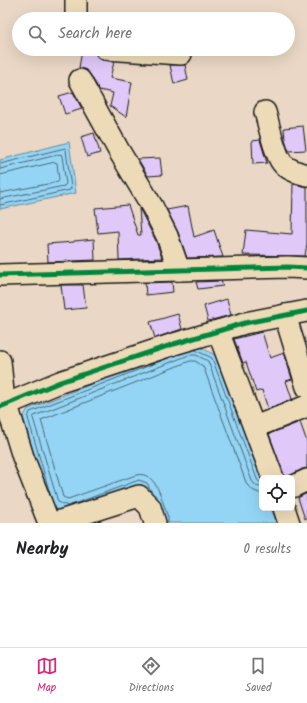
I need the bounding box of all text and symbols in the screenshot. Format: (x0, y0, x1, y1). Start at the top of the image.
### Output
search box (12, 12, 295, 56)
text: Search here (58, 22, 132, 46)
icon: search (26, 23, 48, 45)
map controls (259, 475, 295, 511)
button: locate (259, 475, 295, 511)
text: Nearby (16, 536, 68, 563)
text: 0 results (244, 539, 291, 560)
tab: Map (36, 655, 58, 697)
tab: Directions (129, 655, 174, 697)
tab: Saved (245, 655, 271, 697)

